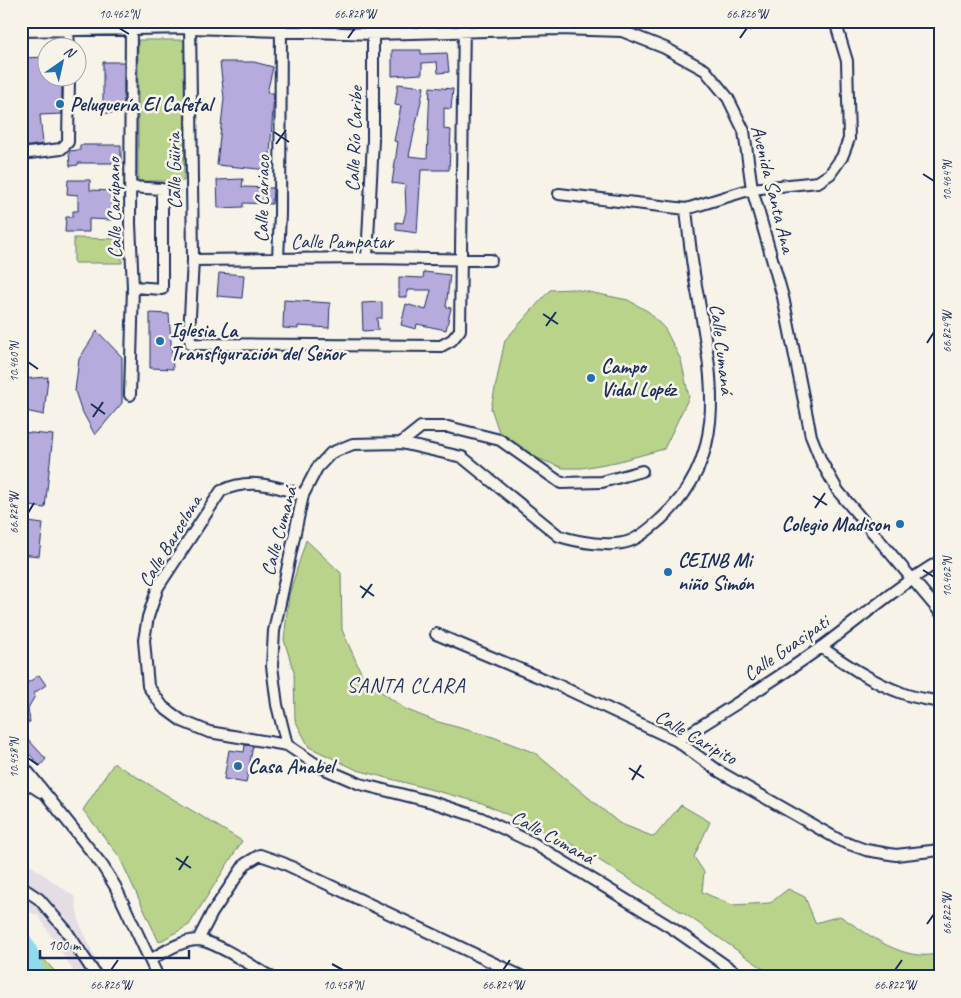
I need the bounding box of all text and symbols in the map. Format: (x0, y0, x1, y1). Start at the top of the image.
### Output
text: 10.462°N (99, 6, 141, 22)
text: 66.828°W (334, 6, 378, 22)
text: 66.826°W (726, 6, 770, 22)
north arrow (38, 38, 88, 88)
text: N (61, 42, 79, 62)
street label: Calle Río Caribe (340, 84, 368, 192)
place label: Peluquería El Cafetal (70, 92, 216, 117)
marker: Peluquería El Cafetal (54, 98, 66, 110)
street label: Avenida Santa Ana (745, 123, 801, 257)
street label: Calle Güiria (161, 131, 187, 209)
street label: Calle Cariaco (249, 154, 275, 243)
street label: Calle Carúpano (101, 155, 127, 259)
text: 10.464°N (939, 159, 955, 201)
street label: Calle Pampatar (291, 229, 395, 254)
street label: Calle Cumaná (704, 302, 740, 398)
text: 66.824°W (939, 309, 955, 353)
place label: Iglesia La Transfiguración del Señor (170, 318, 348, 366)
marker: Iglesia La Transfiguración del Señor (154, 335, 166, 347)
text: 10.460°N (6, 340, 22, 382)
place label: Campo Vidal Lopéz (601, 354, 678, 402)
marker: Campo Vidal Lopéz (585, 372, 597, 384)
street label: Calle Cumaná (255, 482, 303, 578)
street label: Calle Barcelona (133, 489, 208, 592)
text: 66.828°W (6, 490, 22, 534)
place label: Colegio Madison (782, 512, 891, 537)
marker: Colegio Madison (894, 518, 906, 530)
place label: CEINB Mi niño Simón (678, 548, 755, 596)
text: 10.462°N (939, 555, 955, 597)
marker: CEINB Mi niño Simón (662, 566, 674, 578)
street label: Calle Guasipati (738, 608, 836, 687)
district label: SANTA CLARA (346, 672, 466, 698)
street label: Calle Caripito (651, 704, 742, 771)
text: 10.458°N (6, 736, 22, 778)
place label: Casa Anabel (248, 754, 338, 779)
marker: Casa Anabel (232, 760, 244, 772)
street label: Calle Cumaná (507, 804, 601, 871)
text: 66.822°W (939, 891, 955, 935)
scale bar (40, 928, 189, 960)
text: 100 m (48, 936, 82, 955)
text: 66.826°W (90, 977, 134, 993)
text: 10.458°N (323, 977, 365, 993)
text: 66.824°W (482, 977, 526, 993)
text: 66.822°W (874, 977, 918, 993)

